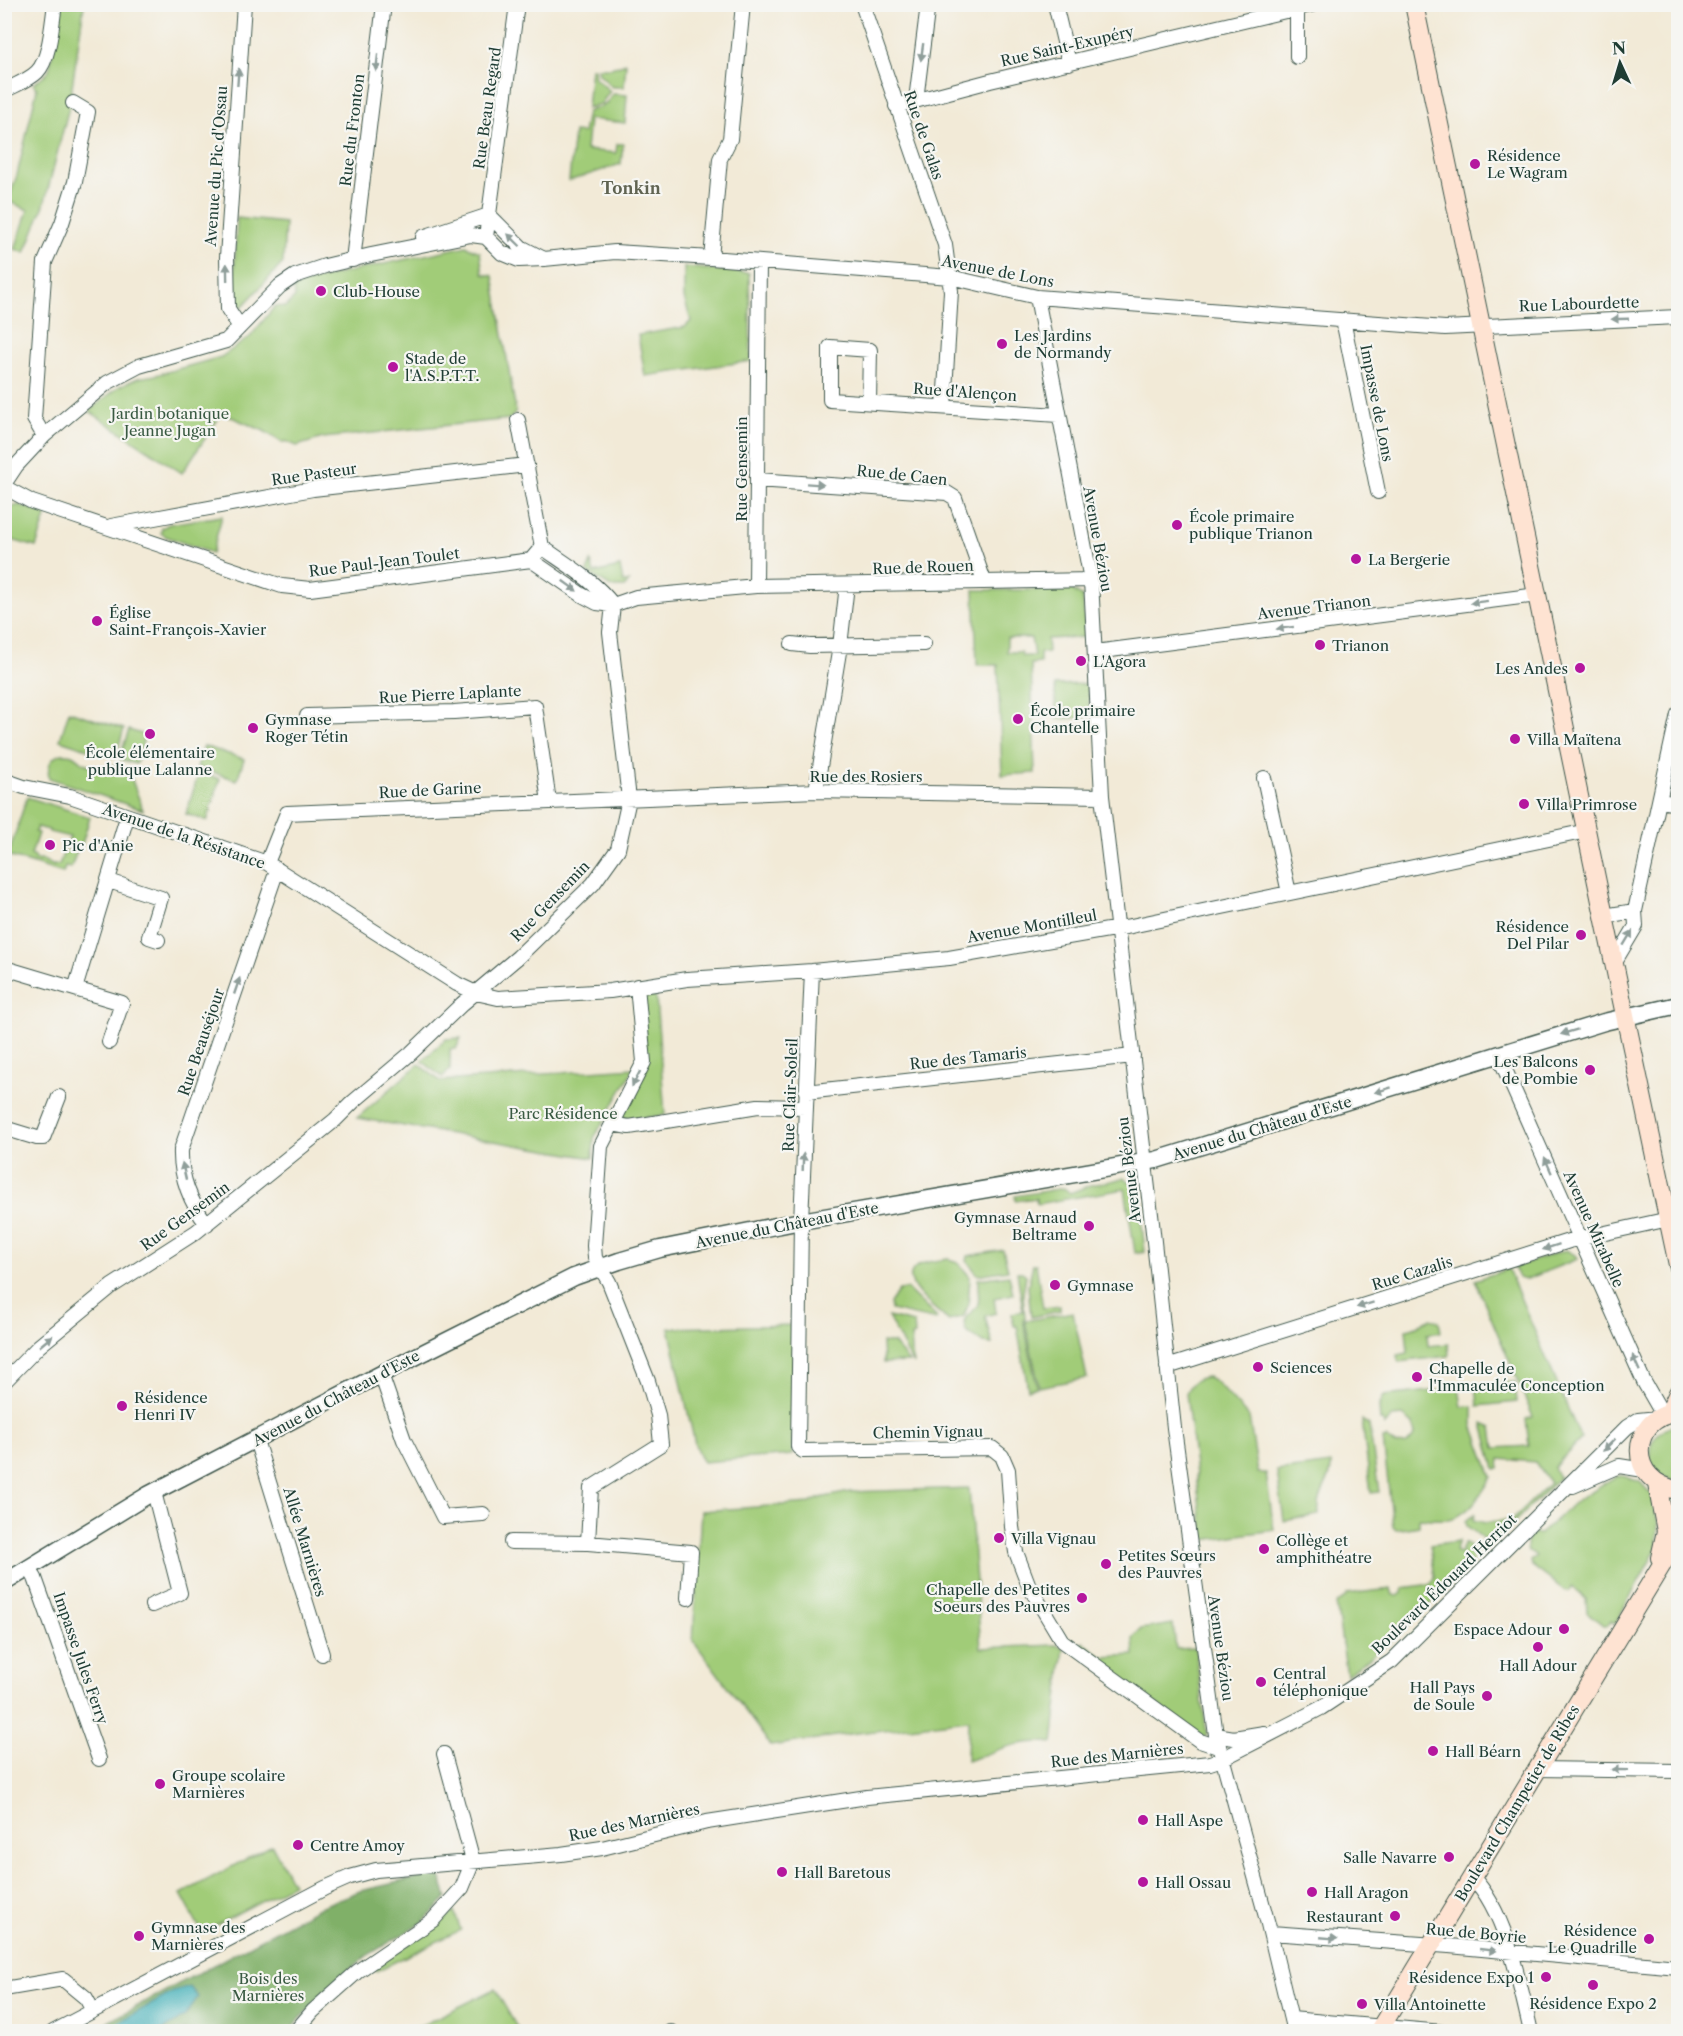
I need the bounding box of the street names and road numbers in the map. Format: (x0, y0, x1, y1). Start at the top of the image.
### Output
street label: Rue Saint-Exupéry (999, 21, 1136, 71)
street label: Rue Beau Regard (469, 46, 505, 170)
street label: Rue du Fronton (336, 72, 368, 187)
street label: Avenue du Pic d'Ossau (201, 85, 231, 248)
street label: Rue de Galas (900, 88, 948, 182)
street label: Avenue de Lons (939, 251, 1056, 291)
street label: Rue Labourdette (1518, 292, 1640, 316)
street label: Impasse de Lons (1356, 343, 1398, 463)
street label: Rue d'Alençon (912, 379, 1018, 405)
street label: Rue Gensemin (732, 416, 751, 522)
street label: Rue Pasteur (270, 459, 359, 489)
street label: Rue de Caen (856, 461, 949, 489)
street label: Avenue Béziou (1079, 484, 1117, 593)
street label: Rue Paul-Jean Toulet (308, 543, 461, 581)
street label: Rue de Rouen (872, 556, 975, 578)
street label: Avenue Trianon (1255, 591, 1372, 623)
street label: Rue Pierre Laplante (378, 681, 522, 707)
street label: Rue des Rosiers (809, 767, 923, 786)
street label: Rue de Garine (378, 778, 482, 802)
street label: Avenue de la Résistance (99, 799, 268, 873)
street label: Rue Gensemin (507, 856, 594, 945)
street label: Avenue Montilleul (965, 905, 1099, 947)
street label: Rue Beauséjour (174, 985, 229, 1098)
street label: Rue Clair-Soleil (779, 1037, 801, 1152)
street label: Rue des Tamaris (909, 1042, 1027, 1074)
street label: Avenue du Château d'Este (1169, 1092, 1354, 1165)
street label: Avenue Béziou (1113, 1116, 1145, 1225)
street label: Avenue Mirabelle (1559, 1167, 1628, 1290)
street label: Rue Gensemin (137, 1177, 234, 1255)
street label: Avenue du Château d'Este (693, 1198, 880, 1252)
street label: Rue Cazalis (1369, 1252, 1455, 1294)
street label: Avenue du Château d'Este (248, 1346, 423, 1451)
street label: Chemin Vignau (873, 1422, 983, 1442)
street label: Allée Marnières (279, 1484, 331, 1599)
street label: Boulevard Édouard Herriot (1368, 1509, 1521, 1658)
street label: Impasse Jules Ferry (49, 1589, 113, 1727)
street label: Avenue Béziou (1204, 1593, 1238, 1702)
street label: Boulevard Champetier de Ribes (1451, 1701, 1583, 1905)
street label: Rue des Marnières (1050, 1739, 1184, 1771)
street label: Rue des Marnières (567, 1799, 701, 1845)
street label: Rue de Boyrie (1425, 1919, 1527, 1947)

